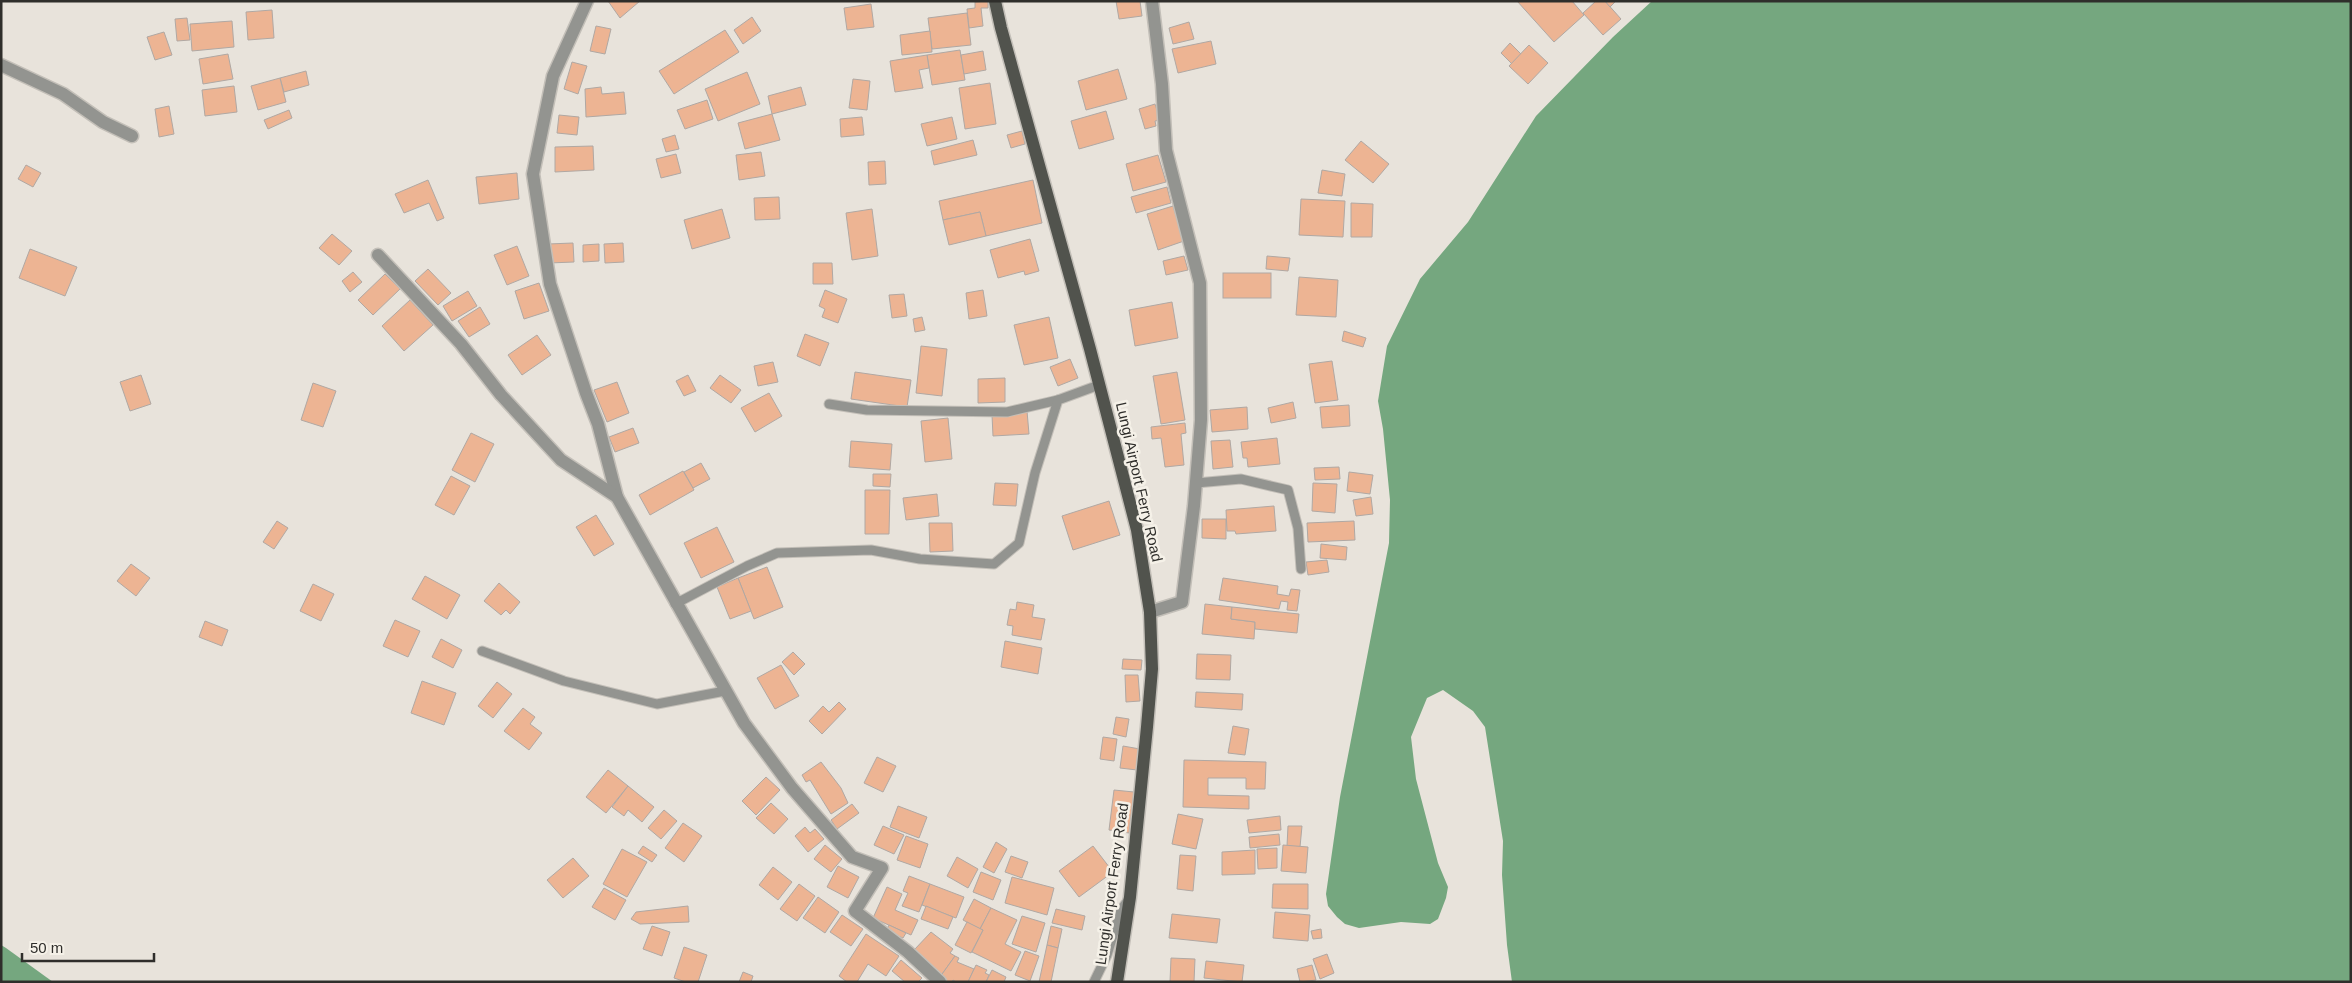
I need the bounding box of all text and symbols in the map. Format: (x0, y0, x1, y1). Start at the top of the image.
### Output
street label: Lungi Airport Ferry Road (1113, 400, 1166, 563)
street label: Lungi Airport Ferry Road (1092, 802, 1131, 966)
scale bar (22, 930, 155, 962)
text: 50 m (30, 939, 63, 956)

